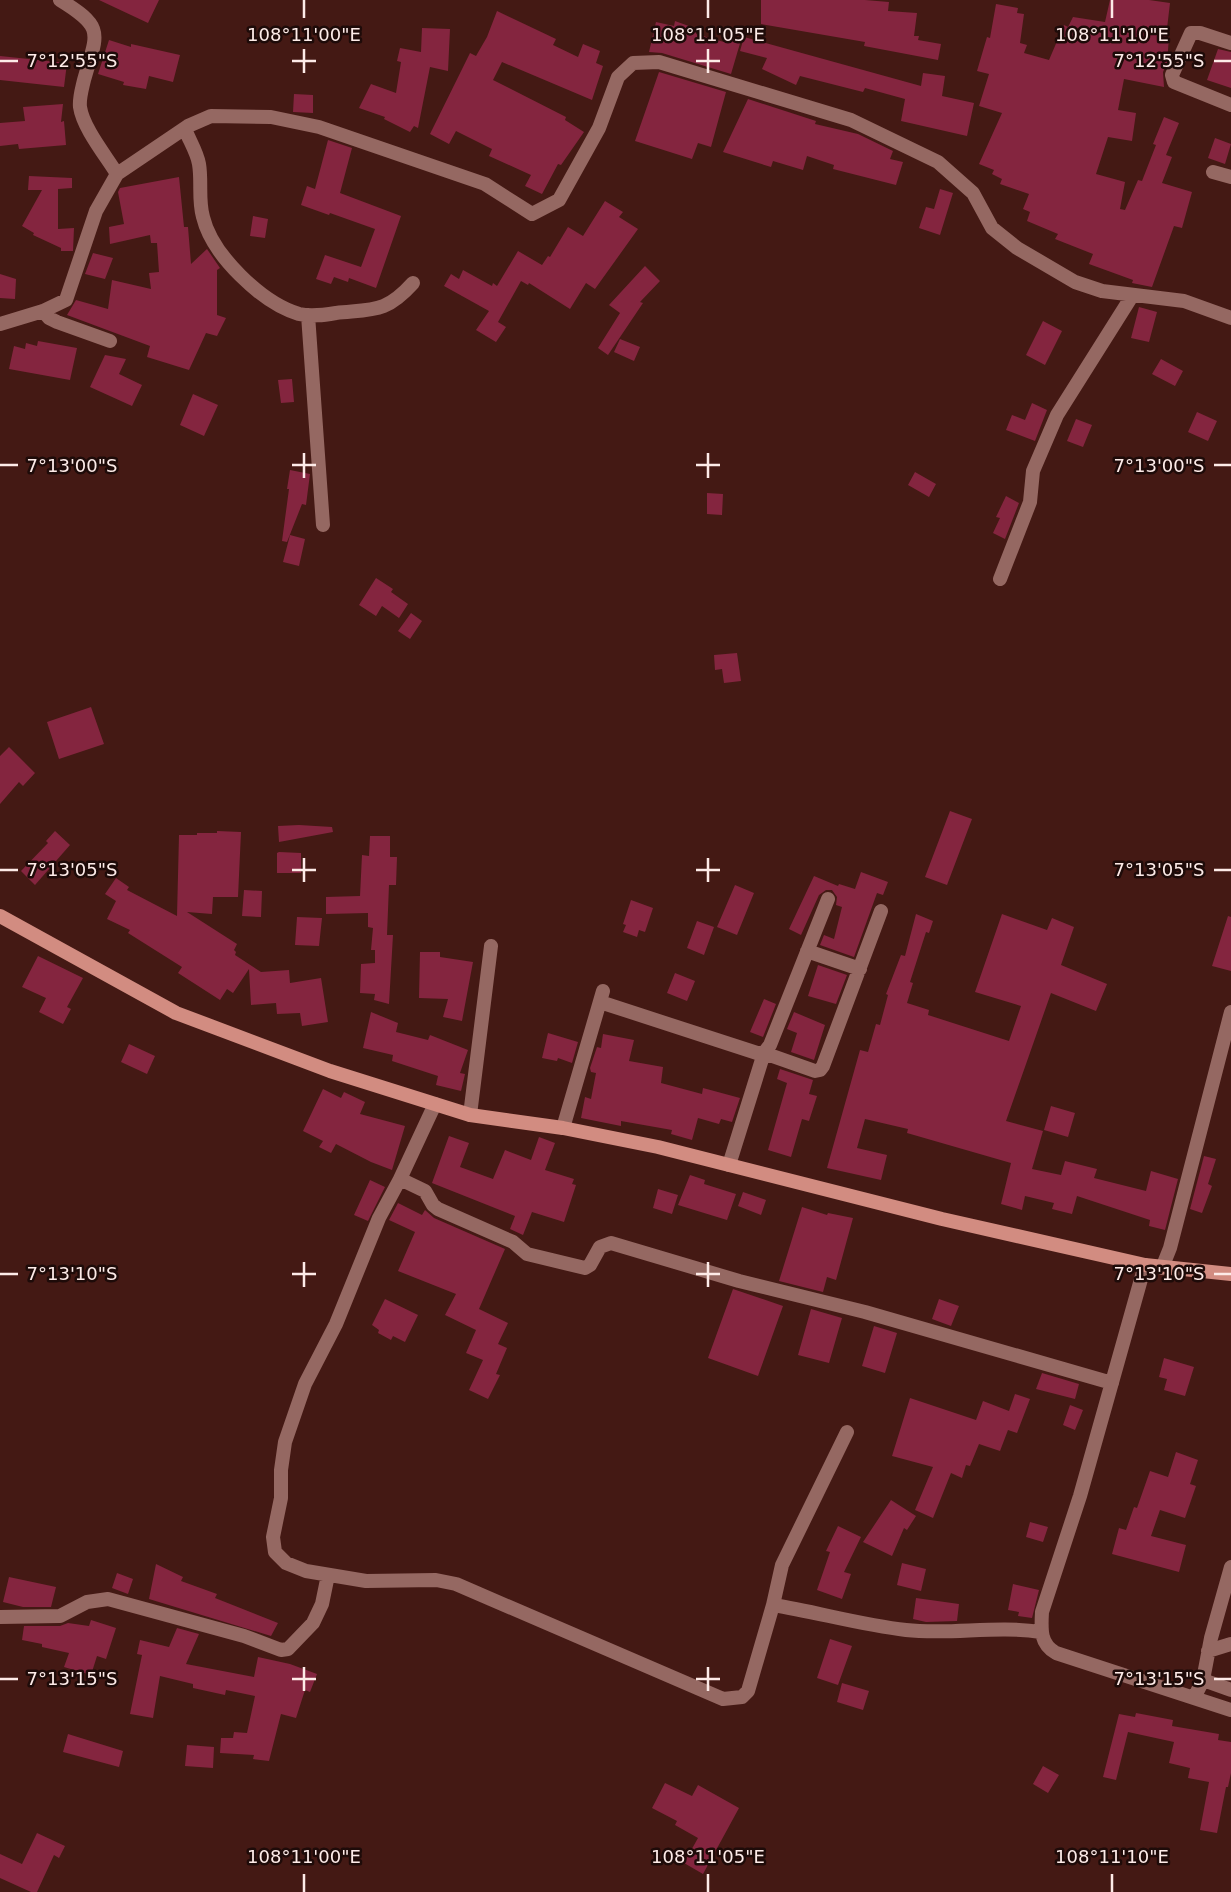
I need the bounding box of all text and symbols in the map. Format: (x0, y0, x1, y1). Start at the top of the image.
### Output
text: 108°11'00"E (247, 24, 361, 45)
text: 108°11'05"E (651, 24, 765, 45)
text: 108°11'10"E (1055, 24, 1169, 45)
text: 7°12'55"S (27, 50, 117, 71)
text: 7°12'55"S (1114, 50, 1204, 71)
text: 7°13'00"S (27, 455, 117, 476)
text: 7°13'00"S (1114, 455, 1204, 476)
text: 7°13'05"S (27, 859, 117, 880)
text: 7°13'05"S (1114, 859, 1204, 880)
text: 7°13'10"S (27, 1263, 117, 1284)
text: 7°13'10"S (1114, 1263, 1204, 1284)
text: 7°13'15"S (27, 1668, 117, 1689)
text: 7°13'15"S (1114, 1668, 1204, 1689)
text: 108°11'00"E (247, 1846, 361, 1867)
text: 108°11'05"E (651, 1846, 765, 1867)
text: 108°11'10"E (1055, 1846, 1169, 1867)

